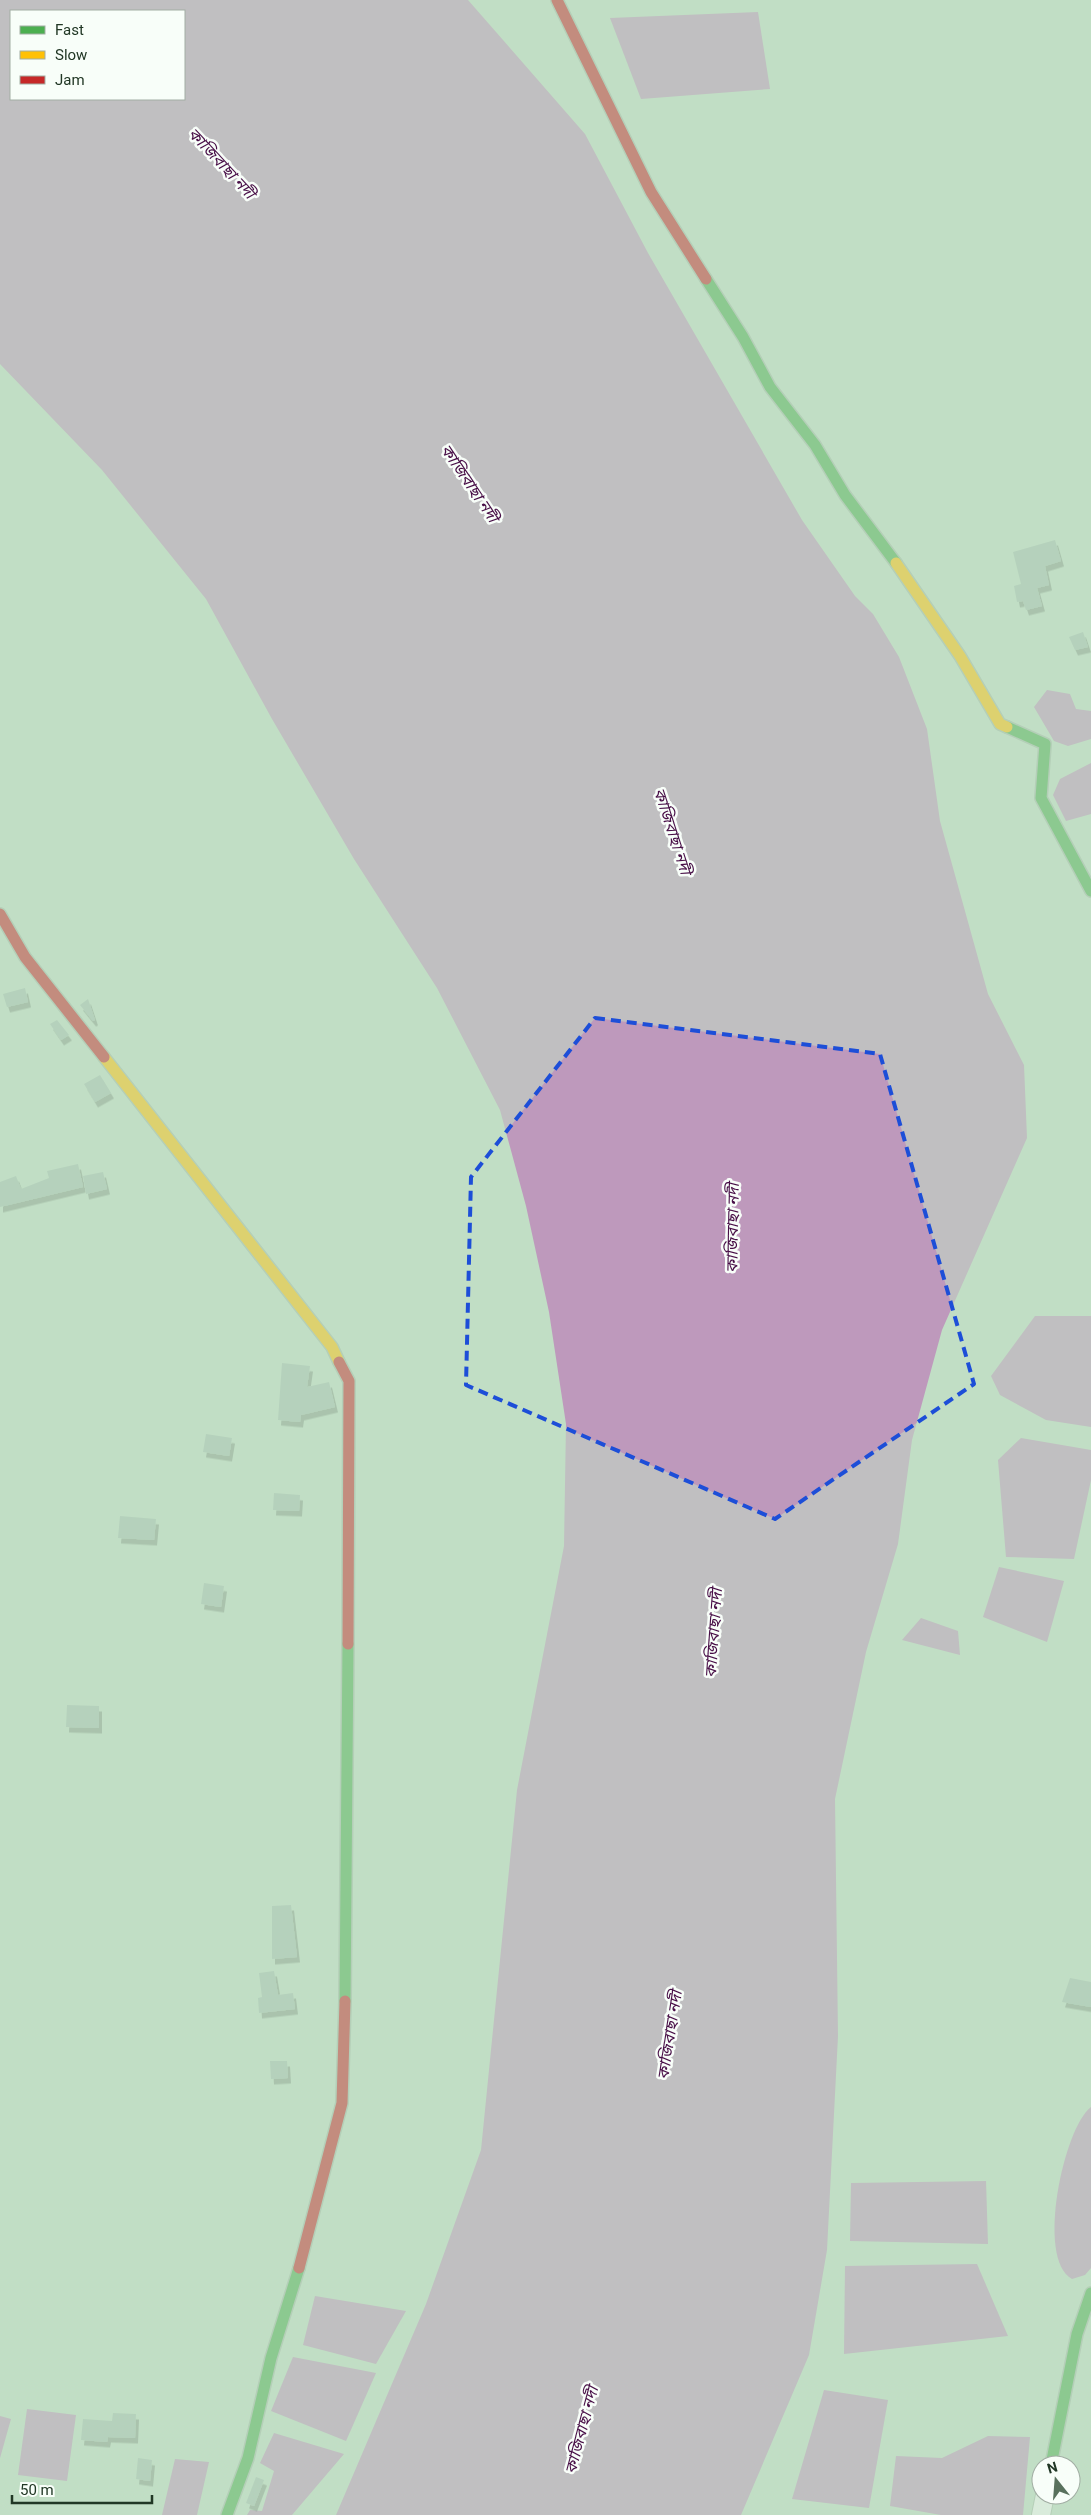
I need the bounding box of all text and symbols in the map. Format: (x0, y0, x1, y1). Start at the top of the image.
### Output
legend (10, 10, 185, 100)
text: Fast (55, 21, 84, 39)
text: Slow (55, 46, 87, 64)
text: Jam (55, 71, 85, 89)
water label: কাজিবাছা নদী (184, 124, 261, 205)
water label: কাজিবাছা নদী (437, 441, 504, 528)
water label: কাজিবাছা নদী (650, 786, 696, 879)
water label: কাজিবাছা নদী (722, 1180, 743, 1273)
water label: কাজিবাছা নদী (701, 1585, 726, 1678)
water label: কাজিবাছা নদী (653, 1987, 686, 2081)
water label: কাজিবাছা নদী (561, 2382, 603, 2476)
north arrow (1031, 2455, 1081, 2505)
text: N (1045, 2458, 1059, 2477)
scale bar (12, 2472, 152, 2504)
text: 50 m (20, 2481, 54, 2499)

